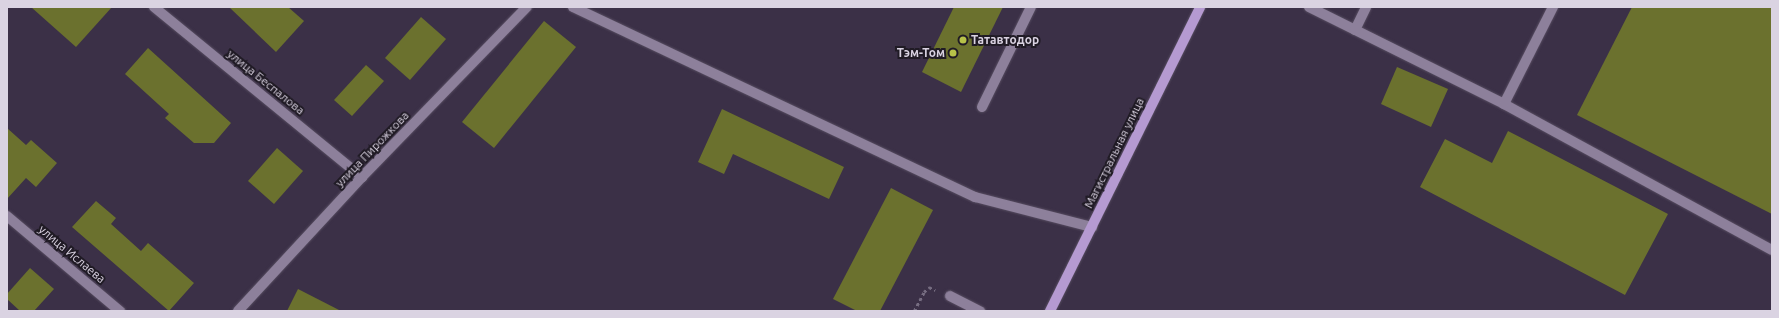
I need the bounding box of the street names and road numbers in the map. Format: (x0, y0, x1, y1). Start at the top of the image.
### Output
street label: улица Беспалова (225, 46, 307, 118)
street label: Магистральная улица (1081, 95, 1147, 211)
street label: улица Пирожкова (332, 108, 412, 190)
street label: улица Ислаева (36, 222, 108, 286)

